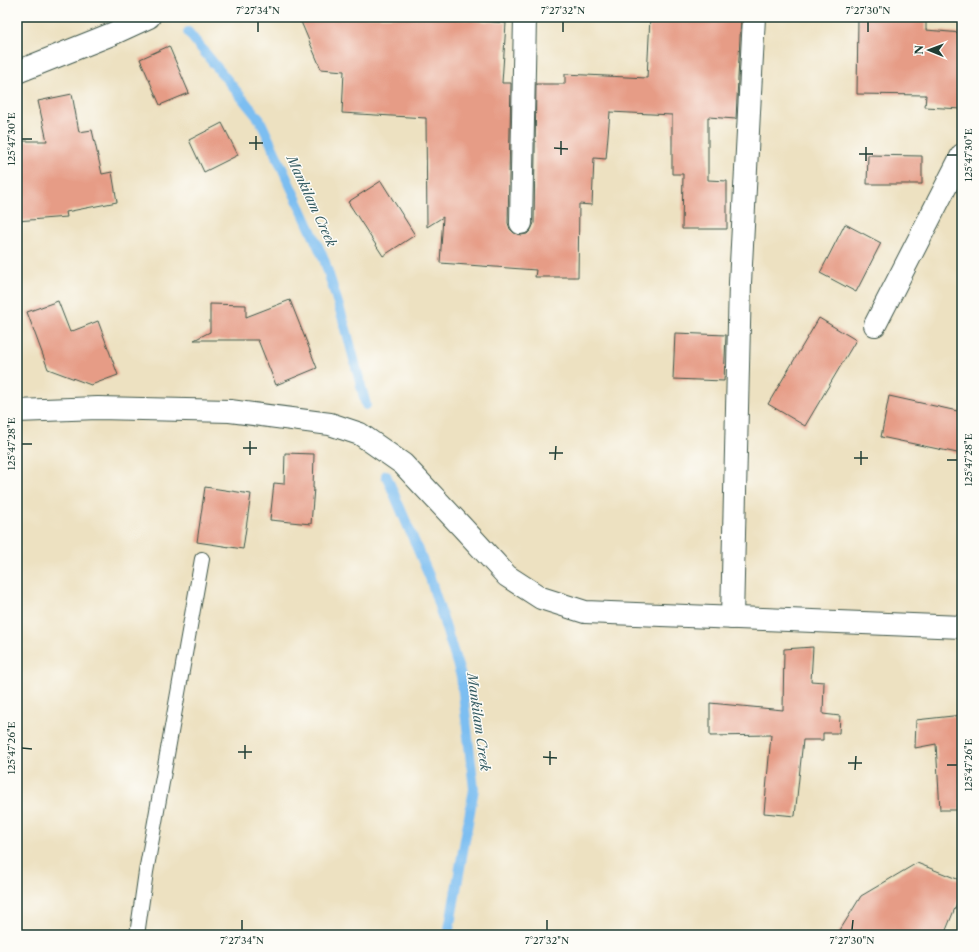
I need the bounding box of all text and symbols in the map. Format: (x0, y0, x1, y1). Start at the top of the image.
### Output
text: 7°27'34"N (236, 4, 280, 17)
text: 7°27'32"N (541, 4, 585, 17)
text: 7°27'30"N (846, 4, 890, 17)
north arrow (909, 30, 949, 70)
text: N (912, 44, 926, 55)
text: 125°47'30"E (5, 112, 18, 166)
text: 125°47'30"E (962, 128, 975, 182)
water label: Mankilam Creek (283, 151, 340, 249)
text: 125°47'28"E (5, 417, 18, 471)
text: 125°47'28"E (962, 433, 975, 487)
water label: Mankilam Creek (464, 670, 494, 772)
text: 125°47'26"E (5, 721, 18, 774)
text: 125°47'26"E (962, 738, 975, 791)
text: 7°27'34"N (220, 934, 264, 947)
text: 7°27'32"N (525, 934, 569, 947)
text: 7°27'30"N (830, 934, 874, 947)

